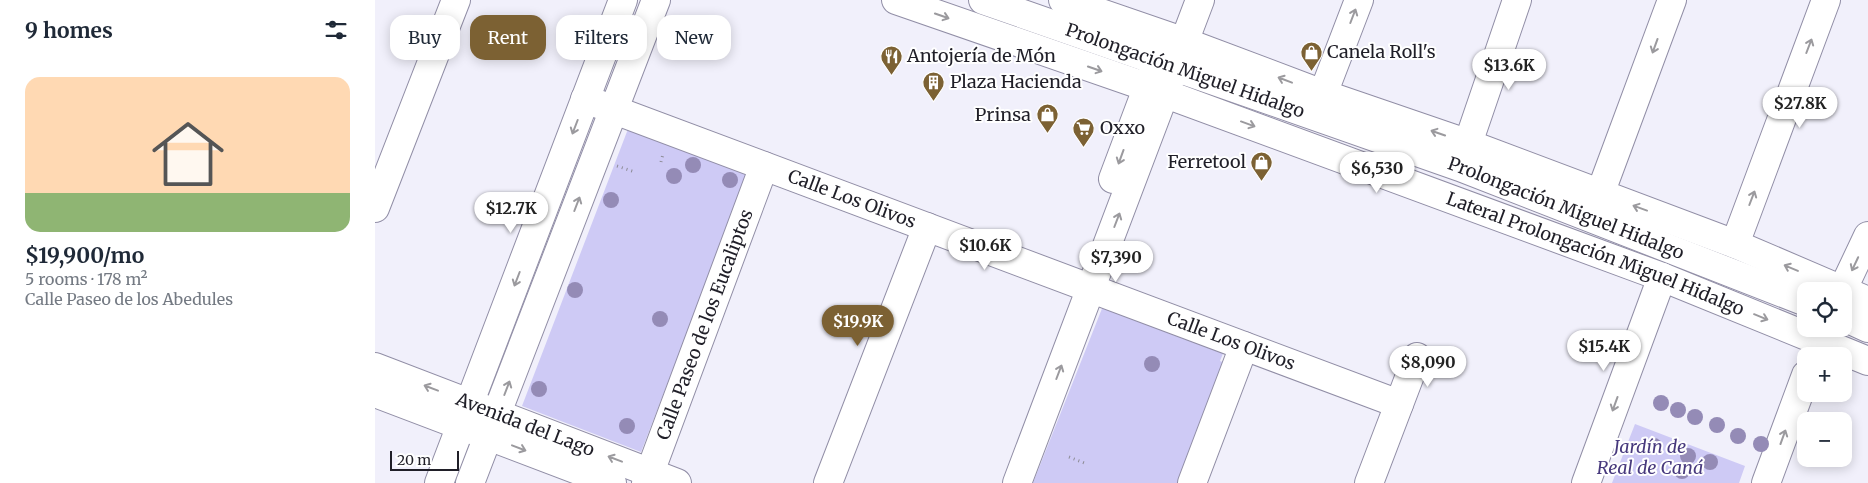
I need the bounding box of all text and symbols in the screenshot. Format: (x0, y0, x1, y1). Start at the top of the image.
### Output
one-way arrow (1349, 9, 1358, 24)
one-way arrow (934, 12, 949, 21)
chip: Buy (390, 15, 460, 60)
chip: Rent (470, 15, 546, 60)
chip: Filters (556, 15, 647, 60)
chip: New (657, 15, 731, 60)
icon: filters (322, 16, 350, 44)
text: 9 homes (25, 17, 113, 44)
street label: Prolongación Miguel Hidalgo (1062, 18, 1308, 123)
one-way arrow (1650, 37, 1659, 53)
one-way arrow (1805, 39, 1814, 54)
shop icon: Canela Roll's (1299, 40, 1323, 71)
place label: Canela Roll's (1327, 40, 1436, 63)
restaurant icon: Antojería de Món (879, 44, 903, 75)
place label: Antojería de Món (906, 44, 1056, 67)
pin: $13.6K (1468, 48, 1550, 91)
text: $13.6K (1483, 55, 1535, 75)
one-way arrow (1087, 65, 1103, 74)
building icon: Plaza Hacienda (922, 70, 946, 101)
place label: Plaza Hacienda (950, 70, 1082, 93)
one-way arrow (1278, 75, 1293, 84)
pin: $27.8K (1759, 86, 1841, 129)
text: $27.8K (1774, 93, 1826, 113)
place label: Prinsa (975, 103, 1031, 126)
shop icon: Prinsa (1035, 103, 1059, 134)
icon: home (143, 109, 233, 199)
supermarket icon: Oxxo (1072, 116, 1096, 147)
place label: Oxxo (1100, 116, 1145, 139)
one-way arrow (570, 119, 579, 135)
one-way arrow (1240, 120, 1255, 129)
one-way arrow (1431, 128, 1447, 138)
one-way arrow (1116, 148, 1125, 164)
place label: Ferretool (1167, 150, 1246, 173)
shop icon: Ferretool (1250, 150, 1274, 181)
pin: $6,530 (1336, 152, 1418, 194)
street label: Prolongación Miguel Hidalgo (1445, 152, 1688, 264)
text: $6,530 (1351, 158, 1403, 178)
street label: Calle Los Olivos (785, 164, 919, 233)
street label: Lateral Prolongación Miguel Hidalgo (1443, 186, 1748, 320)
one-way arrow (1748, 191, 1757, 206)
pin: $12.7K (470, 192, 552, 234)
one-way arrow (573, 197, 583, 212)
text: $12.7K (485, 198, 537, 218)
one-way arrow (1633, 203, 1648, 212)
street label: Calle Paseo de los Eucaliptos (651, 206, 758, 443)
one-way arrow (1113, 213, 1122, 228)
pin: $10.6K (944, 228, 1026, 271)
text: $10.6K (959, 235, 1011, 255)
pin: $7,390 (1075, 240, 1157, 283)
text: $19,900/mo (25, 242, 144, 269)
text: $7,390 (1090, 247, 1142, 267)
one-way arrow (1850, 256, 1859, 271)
one-way arrow (1784, 262, 1799, 272)
text: 5 rooms · 178 m² (25, 269, 147, 289)
one-way arrow (511, 271, 521, 286)
map controls (1797, 282, 1852, 467)
button: locate (1797, 282, 1852, 337)
text: Calle Paseo de los Abedules (25, 289, 233, 309)
pin: $19.9K (817, 304, 899, 347)
street label: Calle Los Olivos (1164, 306, 1299, 375)
text: $19.9K (833, 311, 883, 331)
one-way arrow (1753, 312, 1768, 322)
pin: $15.4K (1563, 330, 1645, 372)
text: $15.4K (1578, 336, 1630, 356)
pin: $8,090 (1387, 346, 1469, 388)
button: + (1797, 347, 1852, 402)
text: $8,090 (1400, 352, 1456, 372)
one-way arrow (1055, 365, 1065, 380)
one-way arrow (503, 381, 512, 396)
one-way arrow (424, 383, 439, 392)
street label: Avenida del Lago (452, 387, 598, 461)
one-way arrow (1610, 396, 1619, 412)
button: − (1797, 412, 1852, 467)
one-way arrow (1779, 430, 1788, 445)
park label: Jardín de Real de Caná (1597, 435, 1703, 479)
one-way arrow (511, 444, 526, 453)
scale bar (390, 448, 459, 471)
text: 20 m (397, 451, 431, 469)
one-way arrow (608, 454, 623, 463)

